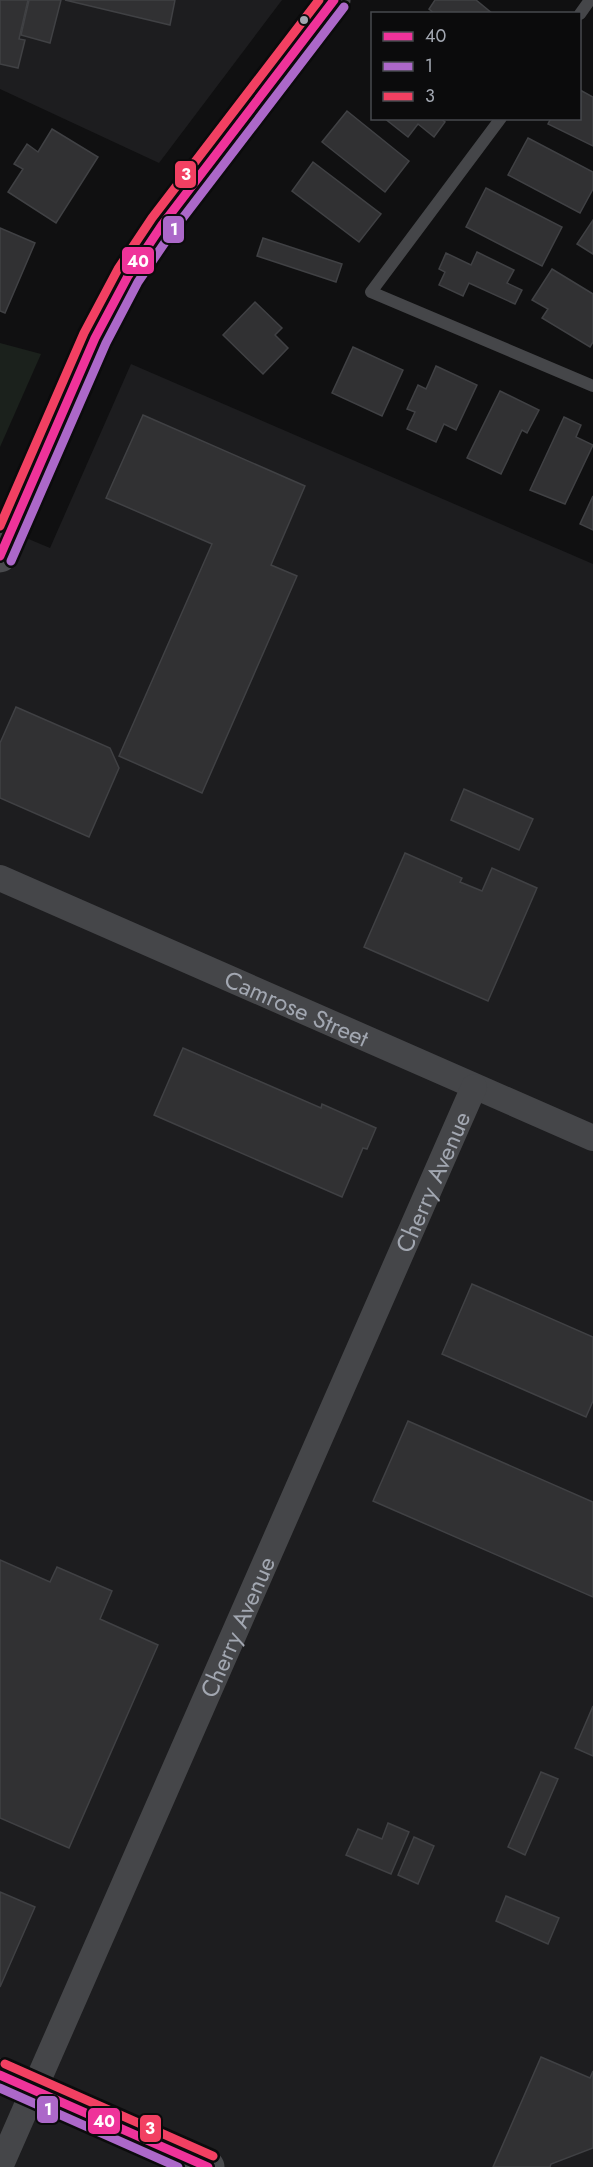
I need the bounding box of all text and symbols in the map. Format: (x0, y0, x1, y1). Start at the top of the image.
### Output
legend (371, 12, 581, 120)
unlabelled marker (298, 14, 310, 26)
text: 40 (425, 23, 446, 49)
text: 1 (425, 53, 433, 79)
text: 3 (425, 83, 435, 109)
line badge: 3 (174, 160, 197, 189)
text: 3 (181, 163, 191, 186)
line badge: 1 (162, 215, 185, 244)
text: 1 (170, 218, 178, 241)
line badge: 40 (121, 246, 155, 275)
text: 40 (127, 250, 149, 273)
street label: Camrose Street (219, 961, 375, 1055)
street label: Cherry Avenue (386, 1105, 479, 1258)
street label: Cherry Avenue (191, 1550, 284, 1703)
line badge: 1 (36, 2095, 59, 2124)
text: 1 (44, 2098, 52, 2121)
line badge: 40 (87, 2107, 121, 2135)
text: 40 (93, 2110, 115, 2133)
line badge: 3 (139, 2114, 162, 2143)
text: 3 (145, 2117, 155, 2140)

